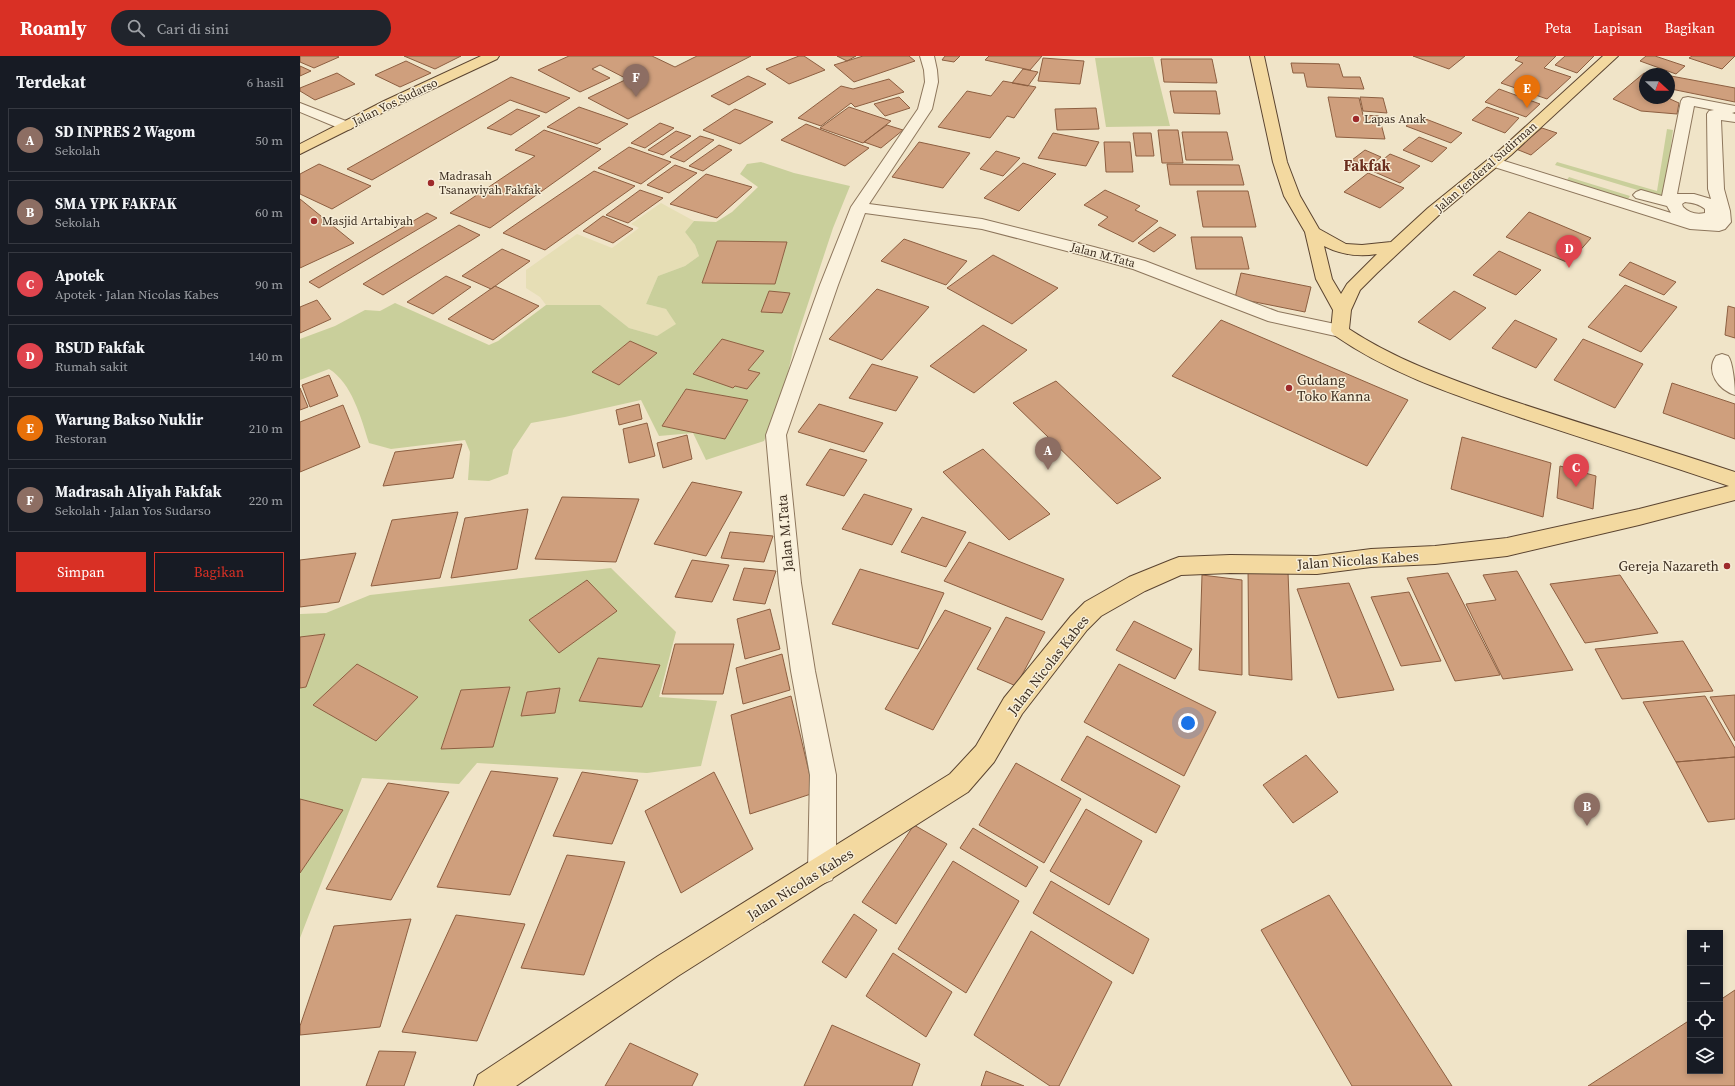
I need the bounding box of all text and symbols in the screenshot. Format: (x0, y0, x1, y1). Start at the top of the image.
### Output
search box (111, 10, 391, 46)
text: Roamly (20, 15, 87, 41)
icon: search (125, 17, 147, 39)
text: Cari di sini (157, 18, 229, 39)
text: Peta (1545, 18, 1571, 38)
text: Lapisan (1593, 18, 1643, 38)
text: Bagikan (1665, 18, 1715, 38)
pin: F (623, 64, 649, 97)
north arrow (1639, 68, 1675, 104)
text: Terdekat (16, 70, 86, 94)
text: 6 hasil (247, 74, 284, 91)
street label: Jalan Yos Sudarso (349, 74, 441, 130)
pin: E (1514, 75, 1540, 108)
place label: Lapas Anak (1364, 111, 1426, 127)
marker: Lapas Anak (1351, 114, 1361, 124)
street label: Jalan Jenderal Sudirman (1431, 118, 1540, 216)
text: SD INPRES 2 Wagom (55, 121, 195, 142)
text: A (26, 132, 34, 149)
text: 50 m (255, 132, 283, 149)
text: Sekolah (55, 142, 100, 159)
district label: Fakfak (1343, 155, 1391, 176)
place label: Madrasah Tsanawiyah Fakfak (439, 168, 541, 198)
marker: Madrasah Tsanawiyah Fakfak (426, 178, 436, 188)
text: SMA YPK FAKFAK (55, 193, 177, 214)
text: B (26, 204, 34, 221)
text: 60 m (255, 204, 283, 221)
place label: Masjid Artabiyah (322, 213, 413, 229)
text: Sekolah (55, 214, 100, 231)
marker: Masjid Artabiyah (309, 216, 319, 226)
pin: D (1556, 235, 1582, 268)
street label: Jalan M.Tata (1068, 238, 1138, 272)
text: Apotek (55, 265, 104, 286)
text: C (26, 276, 34, 293)
text: 90 m (255, 276, 283, 293)
text: Apotek · Jalan Nicolas Kabes (55, 286, 219, 303)
text: RSUD Fakfak (55, 337, 145, 358)
text: D (25, 348, 35, 365)
text: 140 m (249, 348, 283, 365)
text: Rumah sakit (55, 358, 128, 375)
place label: Gudang Toko Kanna (1297, 370, 1372, 406)
marker: Gudang Toko Kanna (1284, 383, 1294, 393)
text: Warung Bakso Nuklir (55, 409, 203, 430)
text: E (26, 420, 34, 437)
text: 210 m (249, 420, 283, 437)
text: Restoran (55, 430, 107, 447)
pin: A (1035, 437, 1061, 470)
pin: C (1563, 454, 1589, 487)
text: Madrasah Aliyah Fakfak (55, 481, 222, 502)
text: F (26, 492, 34, 509)
text: 220 m (249, 492, 283, 509)
street label: Jalan M.Tata (772, 493, 798, 573)
text: Sekolah · Jalan Yos Sudarso (55, 502, 211, 519)
street label: Jalan Nicolas Kabes (1296, 546, 1419, 574)
button: Simpan (16, 552, 146, 592)
button: Bagikan (154, 552, 284, 592)
place label: Gereja Nazareth (1619, 556, 1719, 576)
marker: Gereja Nazareth (1722, 561, 1732, 571)
street label: Jalan Nicolas Kabes (1002, 611, 1093, 720)
your location (1178, 713, 1198, 733)
pin: B (1574, 793, 1600, 826)
street label: Jalan Nicolas Kabes (742, 843, 857, 925)
map controls (1687, 930, 1723, 1074)
button: + (1687, 930, 1723, 966)
button: − (1687, 966, 1723, 1002)
button: locate (1687, 1002, 1723, 1038)
button: layers (1687, 1038, 1723, 1074)

